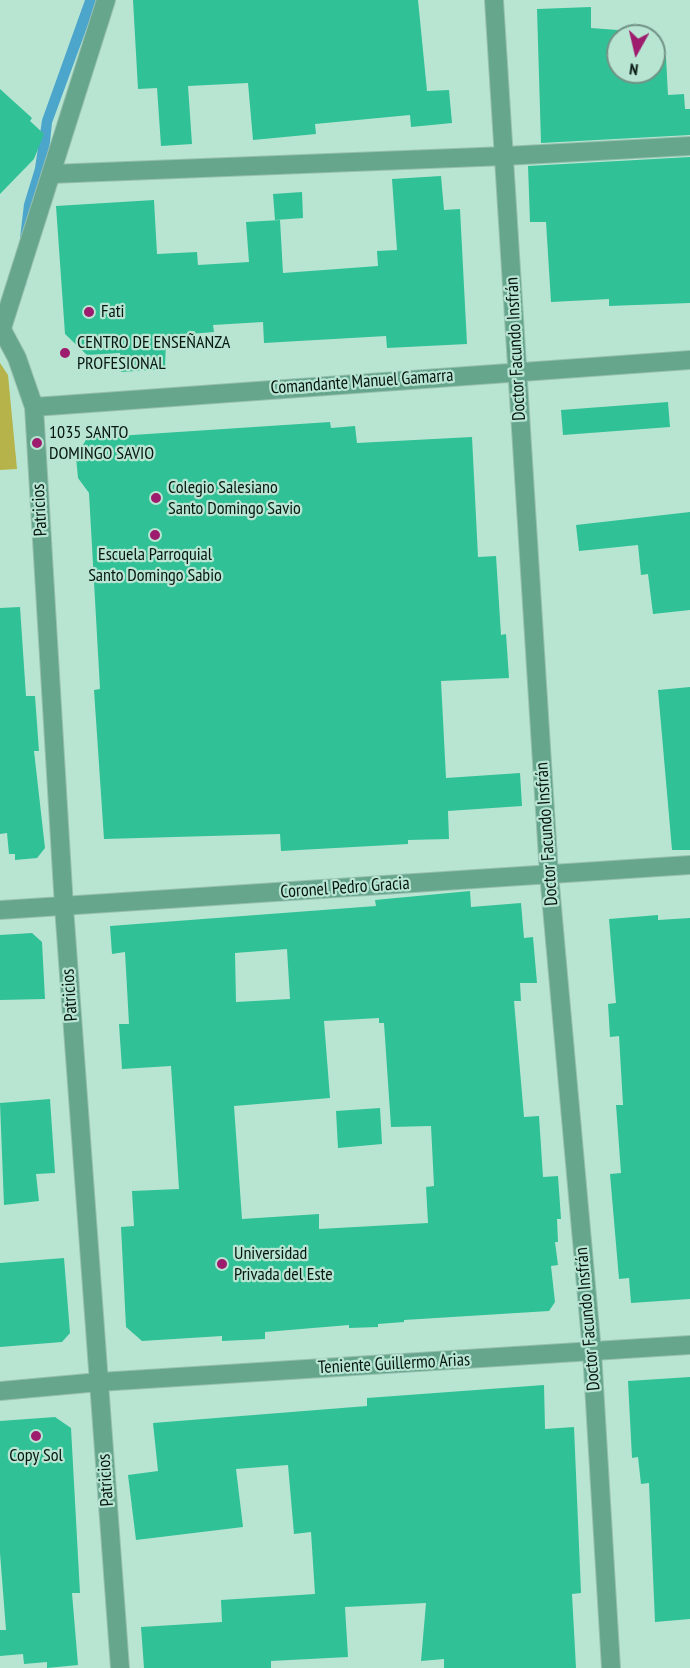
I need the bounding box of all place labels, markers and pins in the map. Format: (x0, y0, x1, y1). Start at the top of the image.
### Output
place label: Fati (101, 301, 124, 323)
marker: Fati (82, 305, 96, 319)
place label: CENTRO DE ENSEÑANZA PROFESIONAL (77, 332, 230, 374)
marker: CENTRO DE ENSEÑANZA PROFESIONAL (58, 346, 72, 360)
place label: 1035 SANTO DOMINGO SAVIO (49, 422, 154, 464)
marker: 1035 SANTO DOMINGO SAVIO (30, 436, 44, 450)
place label: Colegio Salesiano Santo Domingo Savio (168, 477, 301, 520)
marker: Colegio Salesiano Santo Domingo Savio (149, 491, 163, 505)
marker: Escuela Parroquial Santo Domingo Sabio (148, 528, 162, 542)
place label: Escuela Parroquial Santo Domingo Sabio (88, 544, 222, 586)
place label: Universidad Privada del Este (234, 1243, 333, 1286)
marker: Universidad Privada del Este (215, 1257, 229, 1271)
marker: Copy Sol (29, 1429, 43, 1443)
place label: Copy Sol (9, 1445, 63, 1467)

